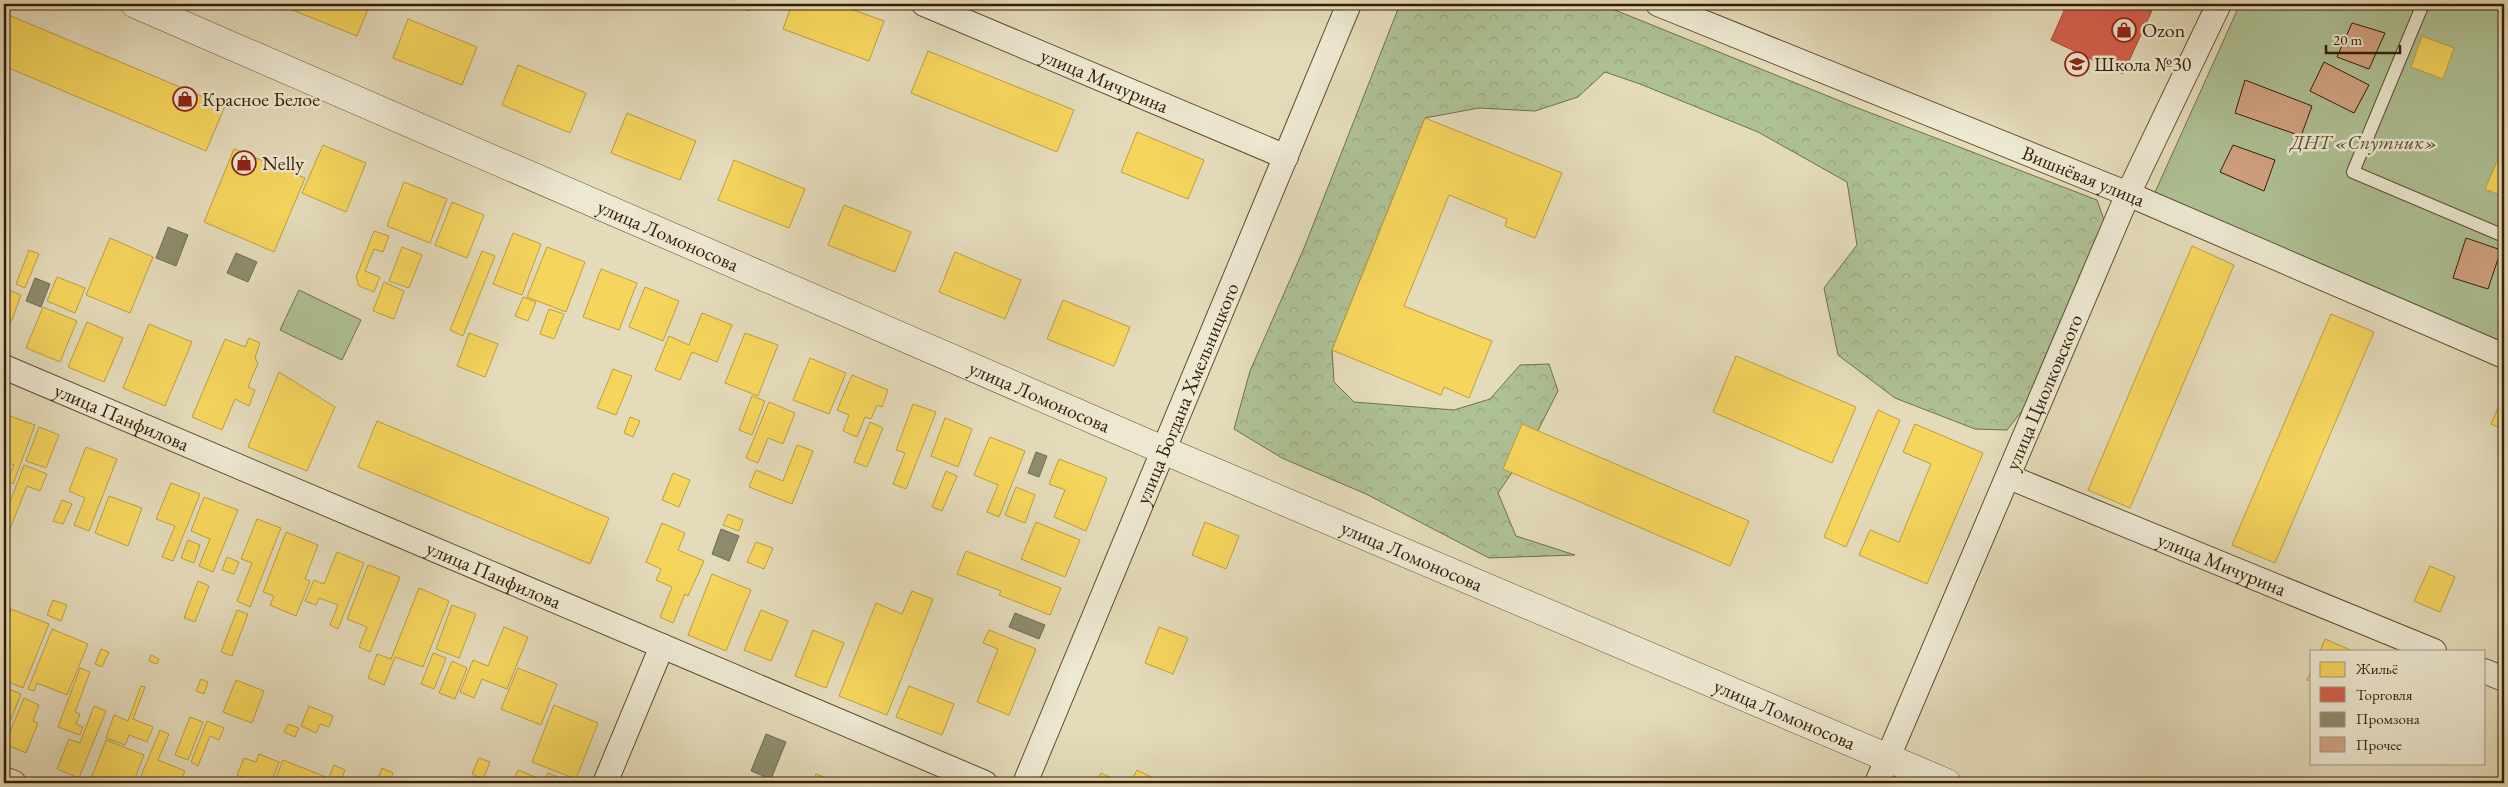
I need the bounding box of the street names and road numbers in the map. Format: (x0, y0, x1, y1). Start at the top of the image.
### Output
street label: улица Мичурина (1037, 42, 1172, 119)
street label: Вишнёвая улица (2018, 140, 2149, 213)
street label: улица Ломоносова (593, 193, 743, 277)
street label: улица Богдана Хмельницкого (1129, 279, 1245, 508)
street label: улица Циолковского (1999, 310, 2088, 474)
street label: улица Ломоносова (965, 354, 1114, 439)
street label: улица Панфилова (51, 377, 193, 457)
street label: улица Ломоносова (1337, 514, 1487, 597)
street label: улица Мичурина (2154, 526, 2290, 602)
street label: улица Панфилова (422, 535, 565, 615)
street label: улица Ломоносова (1710, 672, 1859, 756)

